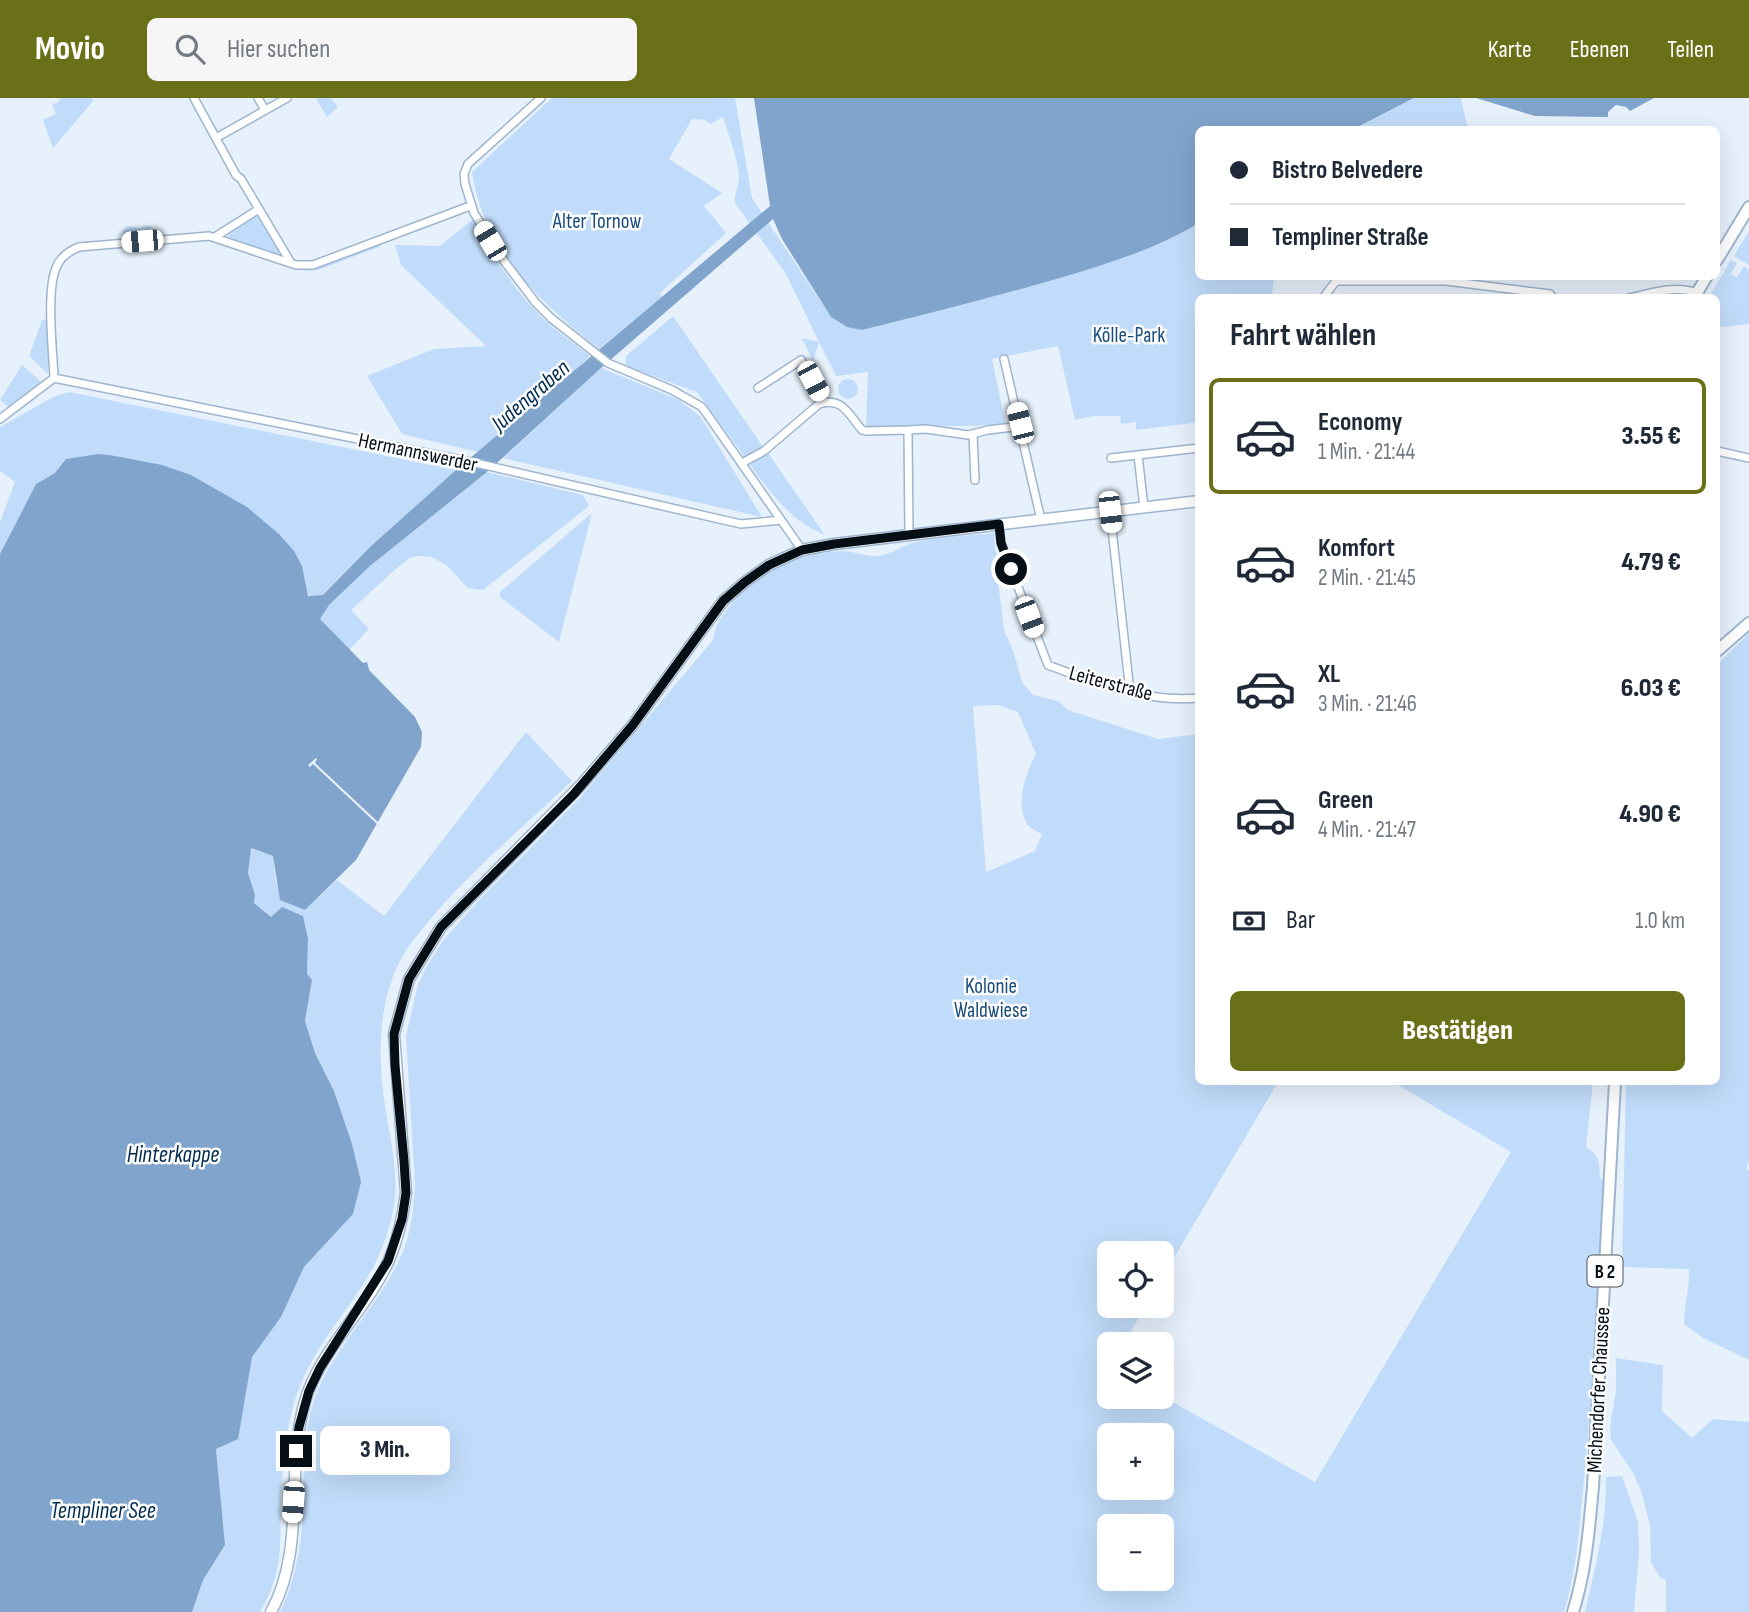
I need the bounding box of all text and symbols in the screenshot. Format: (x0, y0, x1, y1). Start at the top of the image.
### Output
search box (147, 18, 637, 81)
text: Movio (35, 29, 105, 69)
icon: search (171, 30, 209, 68)
text: Hier suchen (227, 34, 330, 65)
text: Karte (1488, 35, 1532, 64)
text: Ebenen (1570, 35, 1629, 64)
text: Teilen (1667, 35, 1714, 64)
text: Bistro Belvedere (1272, 155, 1423, 186)
park label: Alter Tornow (552, 209, 641, 234)
car (471, 218, 510, 264)
text: Templiner Straße (1272, 222, 1429, 253)
car (121, 229, 164, 253)
text: Fahrt wählen (1230, 316, 1376, 355)
park label: Kölle-Park (1093, 323, 1165, 348)
water label: Judengraben (484, 354, 576, 439)
car (794, 358, 833, 404)
car (1005, 400, 1036, 446)
icon: car (1234, 405, 1297, 468)
text: Economy (1318, 407, 1402, 438)
text: 3.55 € (1622, 421, 1681, 452)
street label: Hermannswerder (356, 428, 480, 477)
text: 1 Min. · 21:44 (1318, 438, 1415, 466)
car (1098, 490, 1123, 534)
icon: car (1234, 531, 1297, 594)
text: Komfort (1318, 533, 1395, 564)
text: 4.79 € (1621, 547, 1681, 578)
route start (995, 553, 1027, 585)
text: 2 Min. · 21:45 (1318, 564, 1416, 592)
car (1012, 594, 1047, 640)
icon: car (1234, 657, 1297, 720)
text: XL (1318, 659, 1340, 690)
street label: Leiterstraße (1066, 660, 1155, 707)
text: 6.03 € (1621, 673, 1681, 704)
text: 3 Min. · 21:46 (1318, 690, 1417, 718)
icon: car (1234, 783, 1297, 846)
text: Green (1318, 785, 1373, 816)
text: 4.90 € (1619, 799, 1681, 830)
text: 4 Min. · 21:47 (1318, 816, 1416, 844)
icon: cash (1230, 902, 1268, 940)
text: Bar (1286, 905, 1315, 936)
text: 1.0 km (1635, 907, 1685, 935)
park label: Kolonie Waldwiese (954, 974, 1028, 1023)
button: Bestätigen (1230, 991, 1685, 1071)
water label: Hinterkappe (127, 1141, 219, 1169)
map controls (1097, 1241, 1174, 1591)
button: locate (1097, 1241, 1174, 1318)
road number: B 2 (1588, 1256, 1622, 1287)
street label: Michendorfer Chaussee (1582, 1306, 1615, 1474)
button: layers (1097, 1332, 1174, 1409)
button: + (1097, 1423, 1174, 1500)
callout: 3 Min. (320, 1426, 450, 1476)
route end (280, 1435, 312, 1467)
text: 3 Min. (360, 1436, 410, 1464)
car (282, 1480, 305, 1524)
water label: Templiner See (50, 1497, 156, 1525)
button: − (1097, 1514, 1174, 1591)

